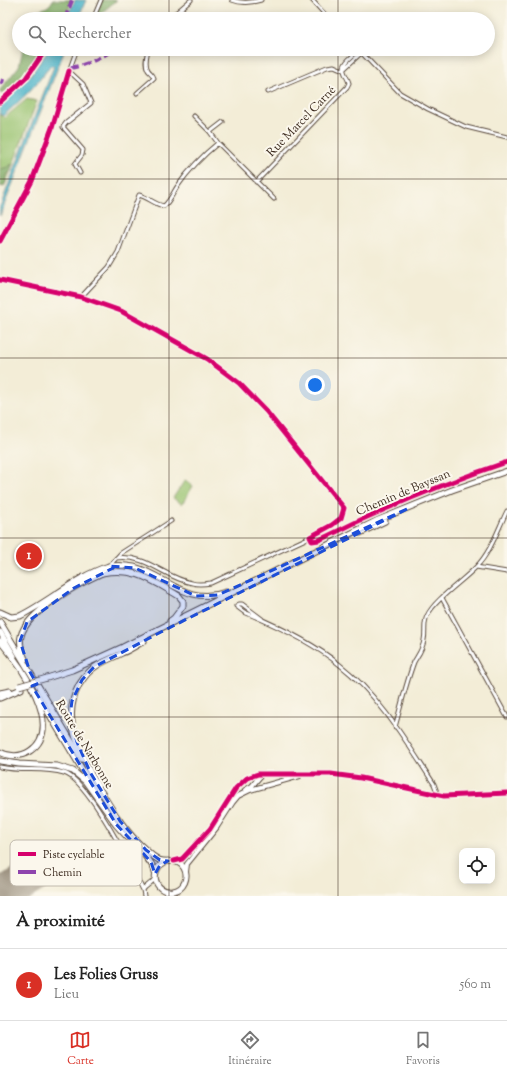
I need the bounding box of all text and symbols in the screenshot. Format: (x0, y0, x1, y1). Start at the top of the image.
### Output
search box (12, 12, 495, 56)
icon: search (26, 23, 48, 45)
text: Rechercher (58, 24, 131, 45)
street label: Rue Marcel Carné (263, 82, 341, 161)
your location (305, 375, 325, 395)
street label: Chemin de Bayssan (353, 465, 453, 521)
pin: 1 (16, 541, 42, 571)
street label: Route de Narbonne (50, 697, 118, 793)
legend (10, 840, 142, 886)
text: Piste cyclable (43, 847, 105, 863)
map controls (459, 848, 495, 884)
button: locate (459, 848, 495, 884)
text: Chemin (43, 865, 83, 881)
text: À proximité (16, 910, 105, 934)
text: Les Folies Gruss (54, 965, 158, 986)
text: 1 (27, 976, 31, 994)
text: 560 m (460, 976, 491, 994)
text: Lieu (54, 986, 79, 1004)
tab: Carte (67, 1029, 94, 1069)
tab: Itinéraire (228, 1029, 272, 1069)
tab: Favoris (406, 1029, 440, 1069)

